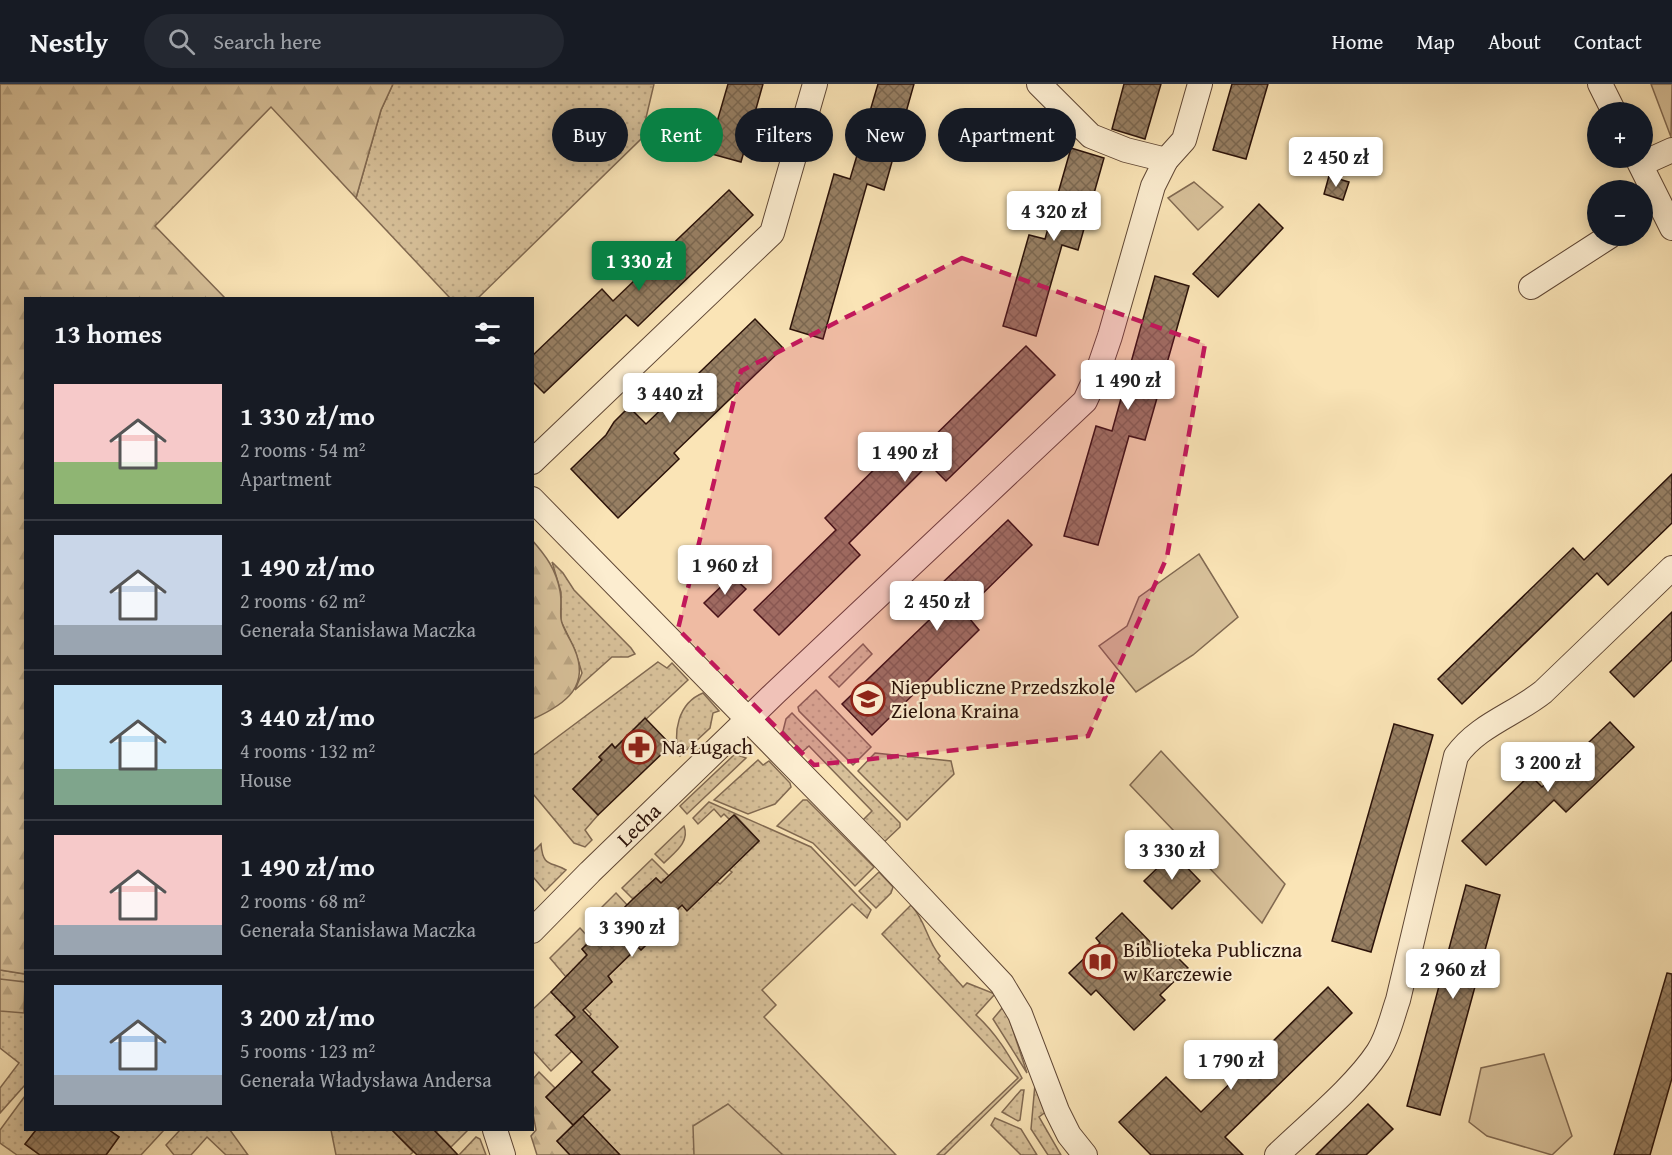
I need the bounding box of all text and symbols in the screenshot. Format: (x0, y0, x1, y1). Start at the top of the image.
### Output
search box (144, 14, 564, 68)
text: Nestly (30, 21, 108, 62)
icon: search (165, 25, 198, 58)
text: Search here (213, 25, 322, 57)
text: Home (1332, 26, 1383, 57)
text: Map (1416, 26, 1455, 57)
text: About (1488, 26, 1541, 57)
text: Contact (1574, 26, 1642, 57)
map controls (1587, 102, 1653, 246)
button: + (1587, 102, 1653, 168)
chip: Buy (552, 108, 628, 162)
chip: Rent (640, 108, 723, 162)
chip: Filters (735, 108, 833, 162)
chip: New (845, 108, 926, 162)
chip: Apartment (938, 108, 1076, 162)
pin: 2 450 zł (1274, 137, 1398, 188)
text: 2 450 zł (1303, 142, 1369, 171)
button: − (1587, 180, 1653, 246)
pin: 4 320 zł (992, 191, 1116, 242)
text: 4 320 zł (1021, 196, 1087, 225)
pin: 1 330 zł (577, 241, 701, 292)
text: 1 330 zł (606, 246, 672, 275)
text: 13 homes (54, 314, 162, 353)
icon: filters (471, 317, 504, 350)
pin: 1 490 zł (1066, 360, 1190, 411)
text: 1 490 zł (1095, 365, 1161, 394)
pin: 3 440 zł (608, 373, 732, 424)
text: 3 440 zł (637, 378, 703, 407)
text: 1 330 zł/mo (240, 396, 375, 435)
icon: home (102, 408, 174, 480)
pin: 1 490 zł (843, 432, 967, 483)
text: 2 rooms · 54 m² (240, 435, 366, 464)
text: 1 490 zł (872, 437, 938, 466)
text: Apartment (240, 464, 332, 493)
pin: 1 960 zł (663, 545, 787, 596)
text: 1 490 zł/mo (240, 547, 375, 586)
text: 1 960 zł (692, 550, 758, 579)
icon: home (102, 559, 174, 631)
pin: 2 450 zł (875, 581, 999, 632)
text: 2 rooms · 62 m² (240, 586, 366, 615)
text: 2 450 zł (904, 586, 970, 615)
text: Generała Stanisława Maczka (240, 615, 476, 644)
place label: Niepubliczne Przedszkole Zielona Kraina (891, 671, 1115, 726)
school or university icon: Niepubliczne Przedszkole Zielona Kraina (850, 681, 886, 717)
text: 3 440 zł/mo (240, 697, 375, 736)
icon: home (102, 709, 174, 781)
pharmacy icon: Na Ługach (621, 729, 657, 765)
place label: Na Ługach (662, 731, 753, 762)
text: 4 rooms · 132 m² (240, 736, 375, 765)
pin: 3 200 zł (1486, 742, 1610, 793)
text: 3 200 zł (1515, 747, 1581, 776)
text: House (240, 765, 292, 794)
street label: Lecha (610, 796, 668, 853)
pin: 3 330 zł (1110, 830, 1234, 881)
text: 3 330 zł (1139, 835, 1205, 864)
text: 1 490 zł/mo (240, 847, 375, 886)
icon: home (102, 859, 174, 931)
text: 2 rooms · 68 m² (240, 886, 366, 915)
pin: 3 390 zł (570, 907, 694, 958)
text: 3 390 zł (599, 912, 665, 941)
text: Generała Stanisława Maczka (240, 915, 476, 944)
place label: Biblioteka Publiczna w Karczewie (1123, 934, 1302, 989)
library icon: Biblioteka Publiczna w Karczewie (1082, 944, 1118, 980)
pin: 2 960 zł (1391, 949, 1515, 1000)
text: 2 960 zł (1420, 954, 1486, 983)
text: 3 200 zł/mo (240, 997, 375, 1036)
icon: home (102, 1009, 174, 1081)
text: 5 rooms · 123 m² (240, 1036, 375, 1065)
pin: 1 790 zł (1169, 1040, 1293, 1091)
text: 1 790 zł (1198, 1045, 1264, 1074)
text: Generała Władysława Andersa (240, 1065, 492, 1094)

